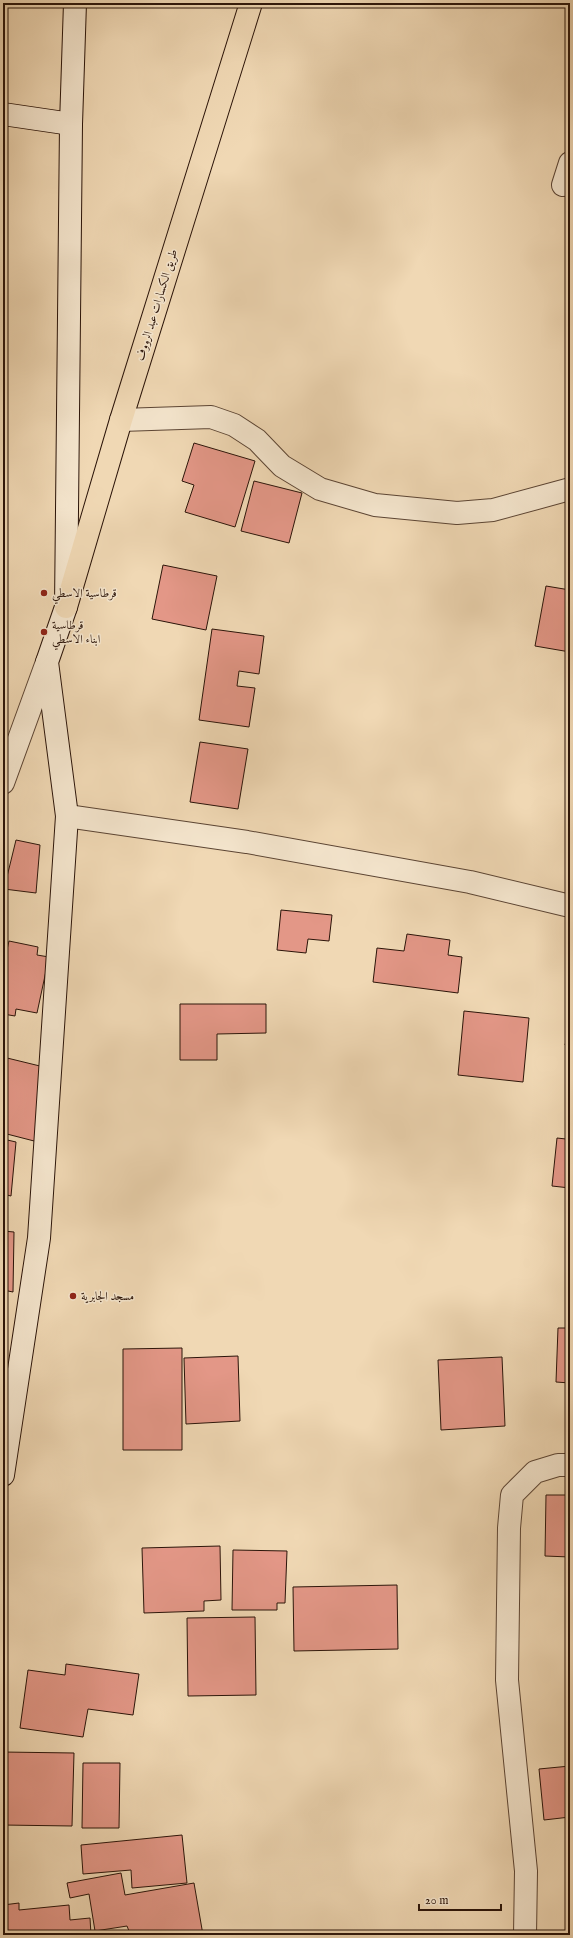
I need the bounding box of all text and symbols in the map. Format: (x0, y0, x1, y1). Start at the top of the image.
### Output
street label: طريق الكسارات عبد الرووف (133, 247, 181, 363)
place label: قرطاسية الاسطي (52, 586, 117, 605)
marker: قرطاسية الاسطي (39, 588, 49, 598)
place label: قرطاسية ابناء الاسطي (52, 618, 101, 651)
marker: قرطاسية ابناء الاسطي (39, 627, 49, 637)
place label: مسجد الجابرية (81, 1289, 134, 1304)
marker: مسجد الجابرية (68, 1291, 78, 1301)
scale bar (419, 1886, 501, 1912)
text: 20 m (425, 1893, 448, 1908)

